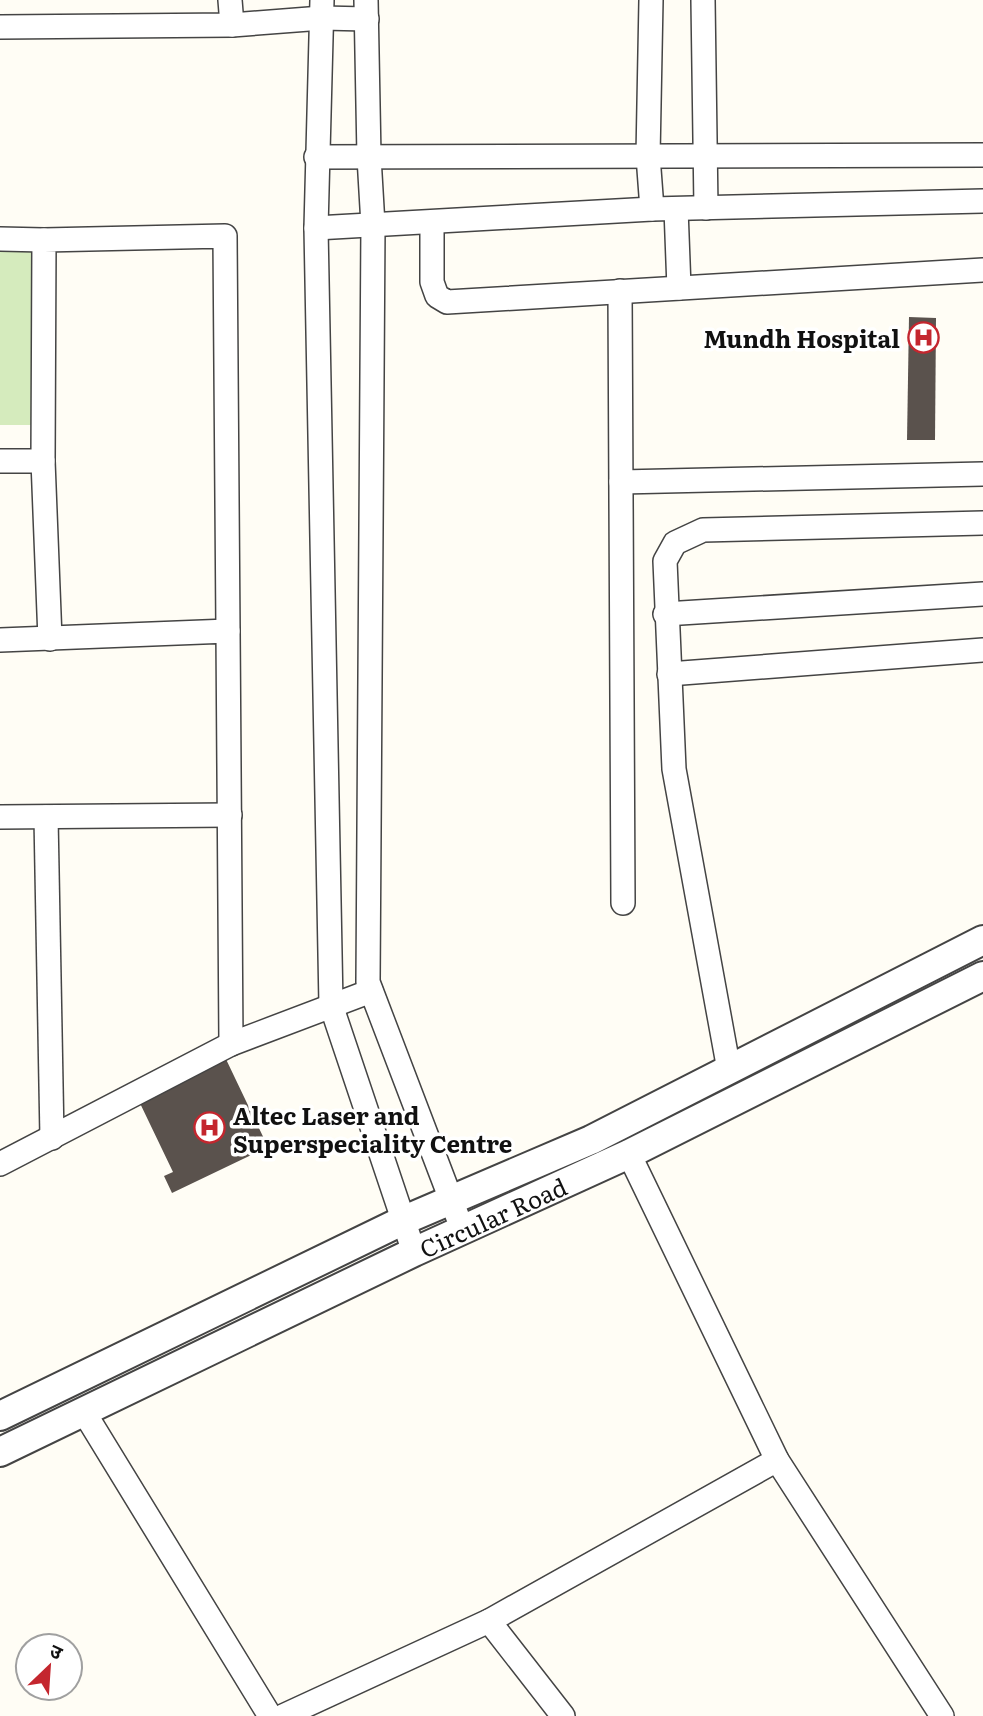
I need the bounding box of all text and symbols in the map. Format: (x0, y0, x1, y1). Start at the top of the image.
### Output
place label: Mundh Hospital (703, 320, 900, 355)
hospital icon: Mundh Hospital (906, 320, 940, 354)
place label: Altec Laser and Superspeciality Centre (233, 1097, 512, 1160)
hospital icon: Altec Laser and Superspeciality Centre (193, 1111, 227, 1145)
street label: Circular Road (413, 1167, 572, 1265)
north arrow (14, 1632, 84, 1702)
text: उ (46, 1636, 68, 1666)

